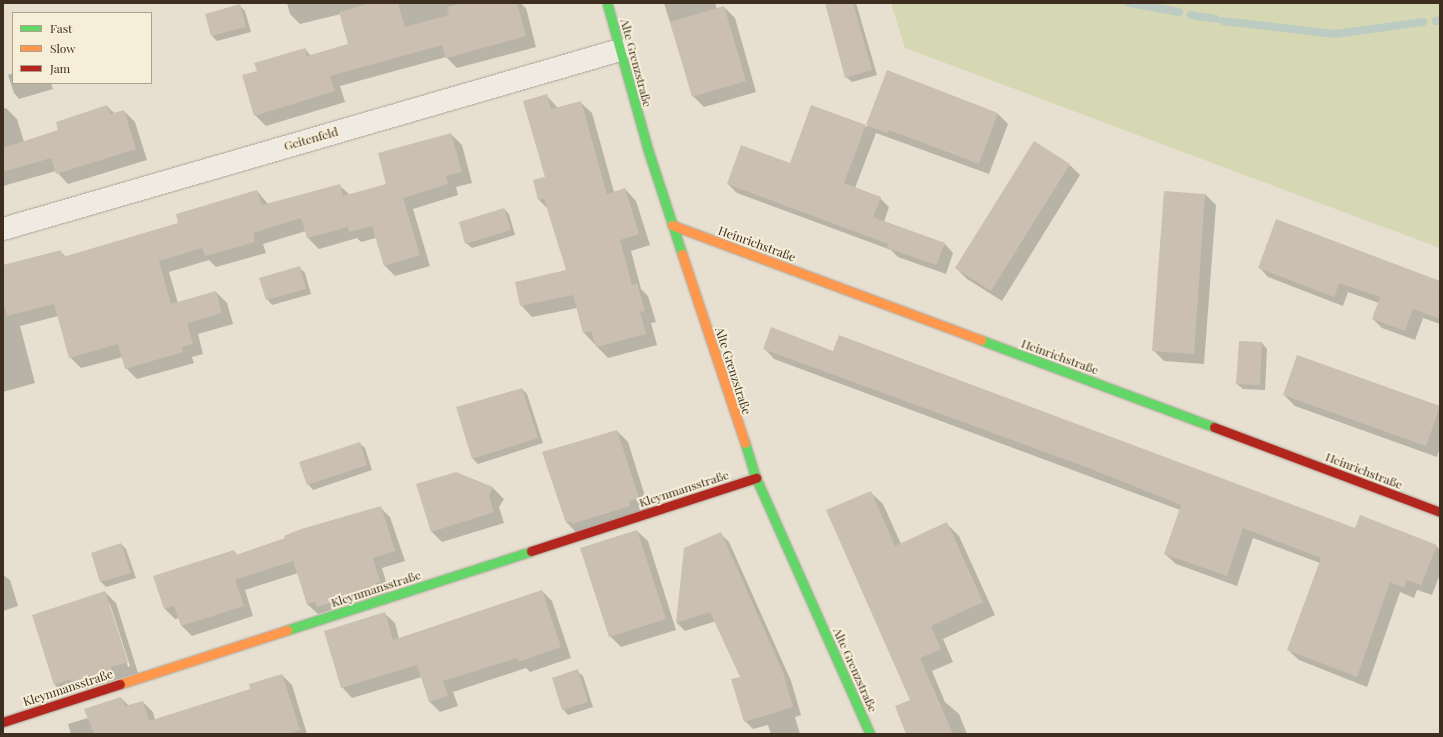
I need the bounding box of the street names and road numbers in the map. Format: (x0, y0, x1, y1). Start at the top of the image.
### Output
street label: Alte Grenzstraße (617, 17, 655, 109)
street label: Geitenfeld (282, 124, 340, 154)
street label: Heinrichstraße (716, 223, 798, 265)
street label: Alte Grenzstraße (712, 326, 754, 416)
street label: Heinrichstraße (1019, 336, 1101, 378)
street label: Heinrichstraße (1323, 450, 1405, 492)
street label: Kleynmansstraße (637, 468, 731, 510)
street label: Kleynmansstraße (329, 568, 423, 610)
street label: Alte Grenzstraße (830, 626, 880, 714)
street label: Kleynmansstraße (21, 667, 115, 709)

